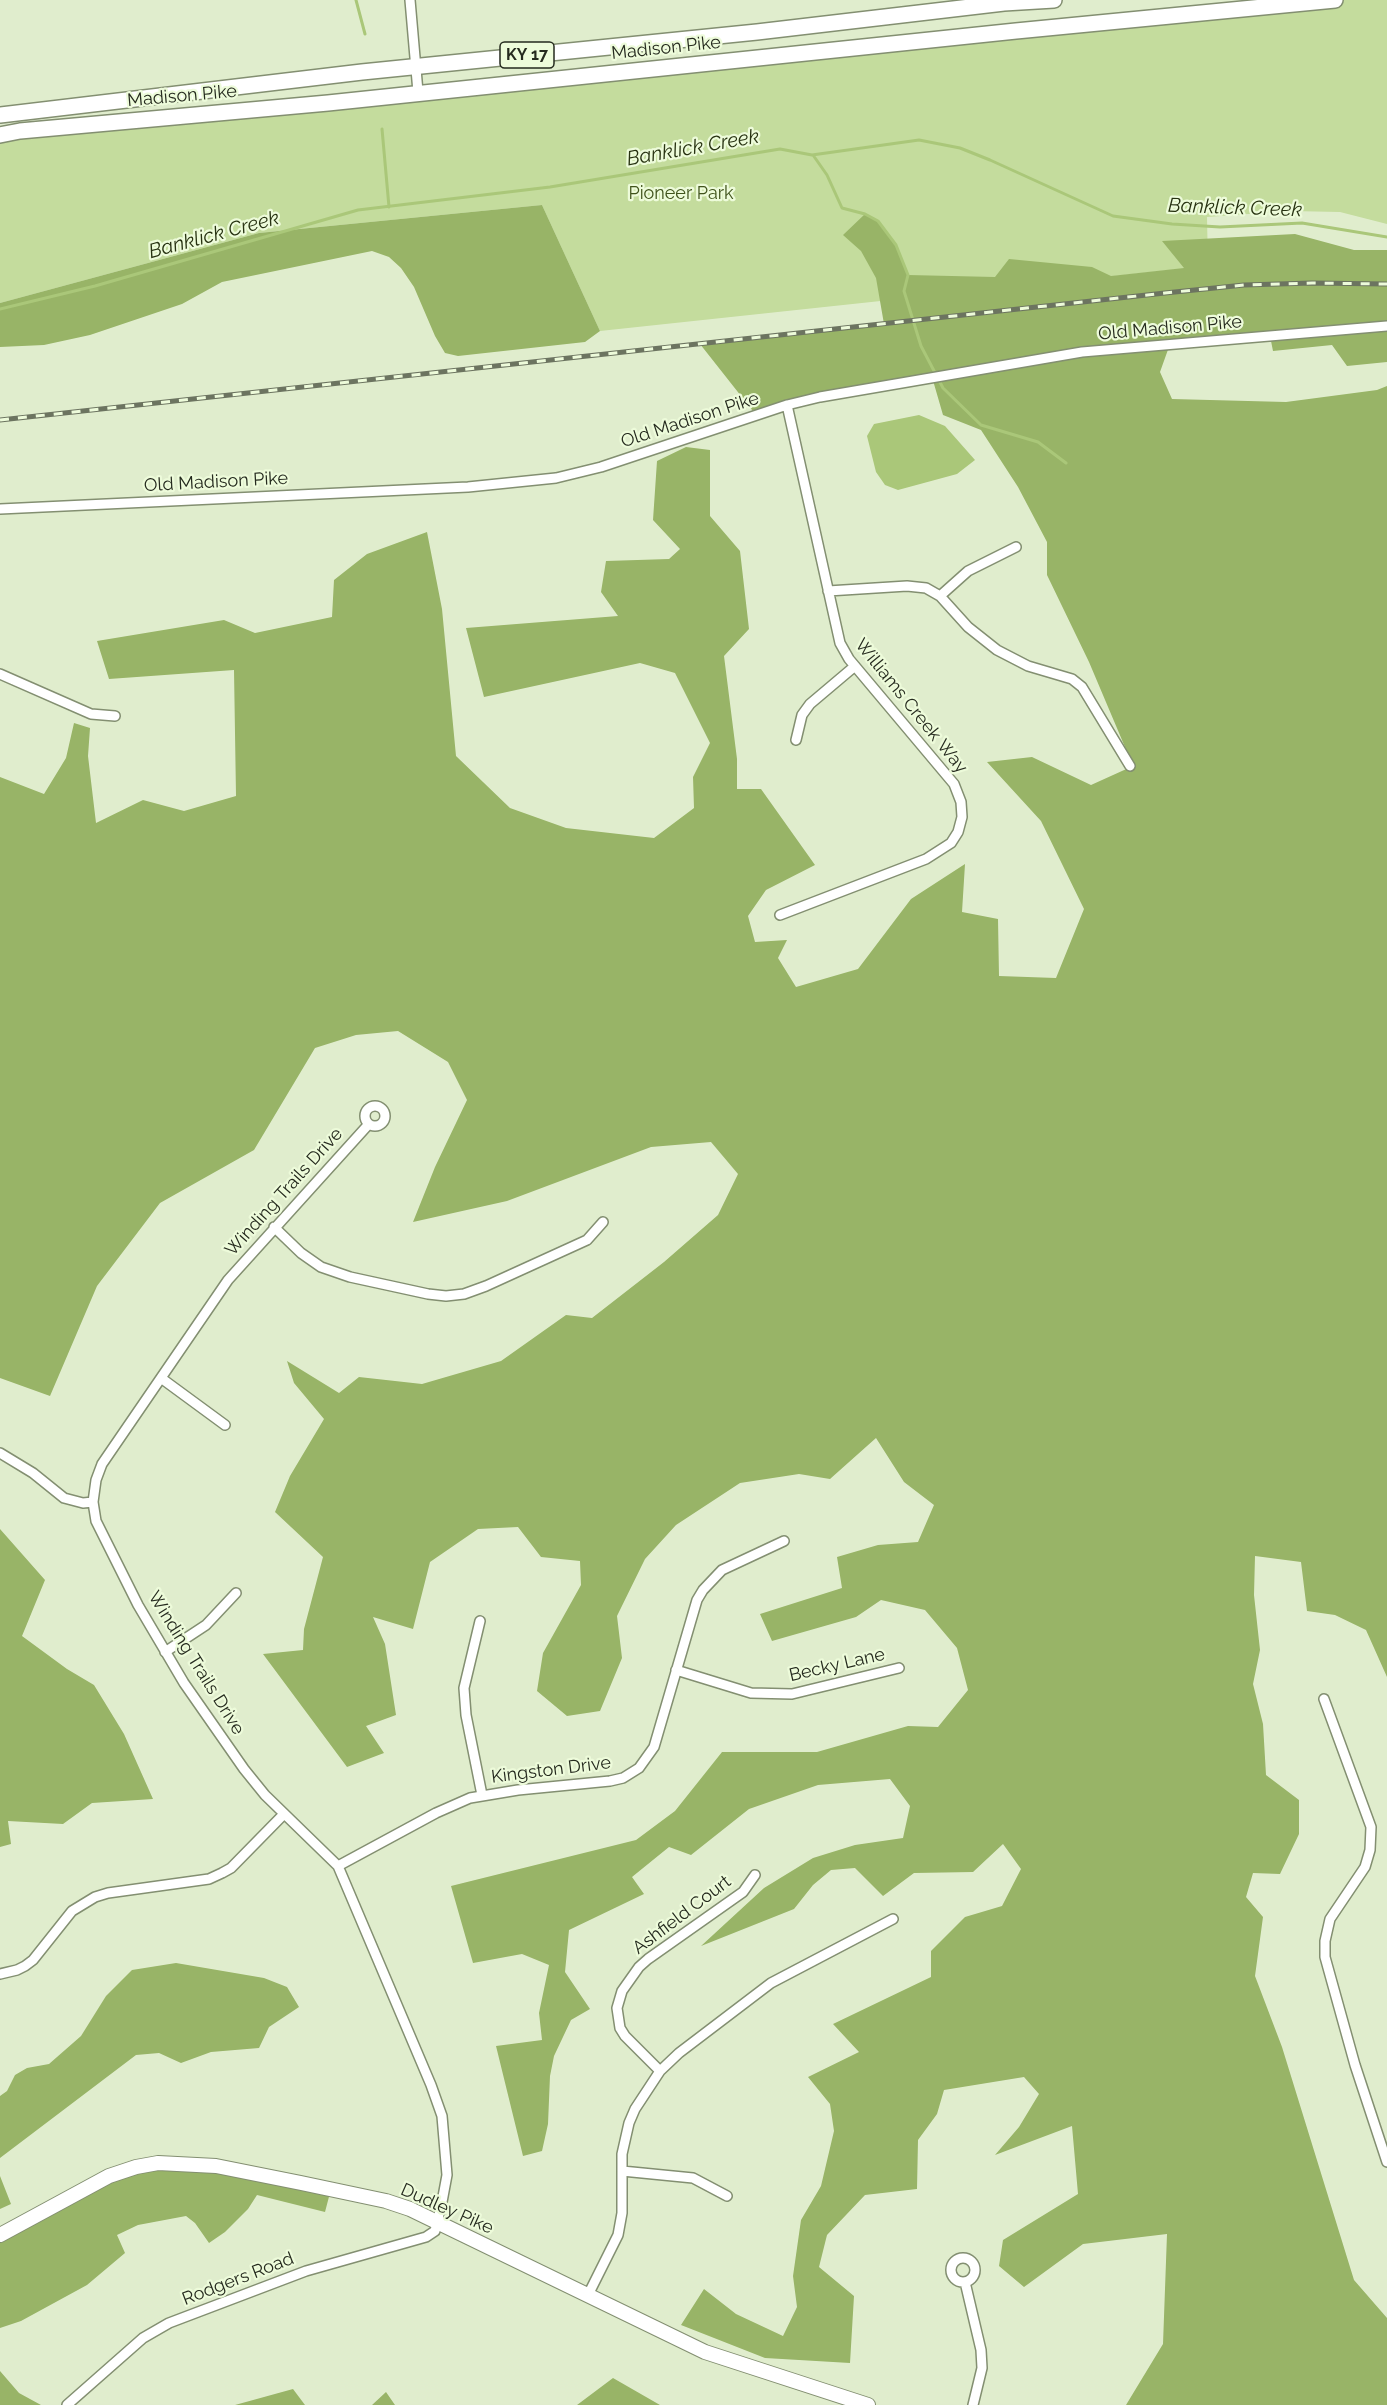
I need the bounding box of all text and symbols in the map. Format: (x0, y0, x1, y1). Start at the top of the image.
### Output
street label: Madison Pike (610, 32, 722, 64)
road number: KY 17 (500, 42, 554, 68)
street label: Madison Pike (126, 80, 238, 112)
water label: Banklick Creek (625, 125, 761, 171)
park label: Pioneer Park (628, 183, 734, 205)
water label: Banklick Creek (1167, 194, 1303, 222)
water label: Banklick Creek (146, 206, 282, 264)
street label: Old Madison Pike (1097, 311, 1243, 345)
street label: Old Madison Pike (618, 387, 762, 453)
street label: Old Madison Pike (144, 467, 288, 497)
street label: Williams Creek Way (850, 634, 972, 778)
street label: Winding Trails Drive (221, 1123, 347, 1261)
street label: Winding Trails Drive (143, 1587, 249, 1739)
street label: Becky Lane (787, 1643, 887, 1687)
street label: Kingston Drive (490, 1752, 612, 1788)
street label: Ashfield Court (629, 1871, 735, 1959)
street label: Dudley Pike (397, 2179, 497, 2239)
street label: Rodgers Road (179, 2248, 297, 2310)

